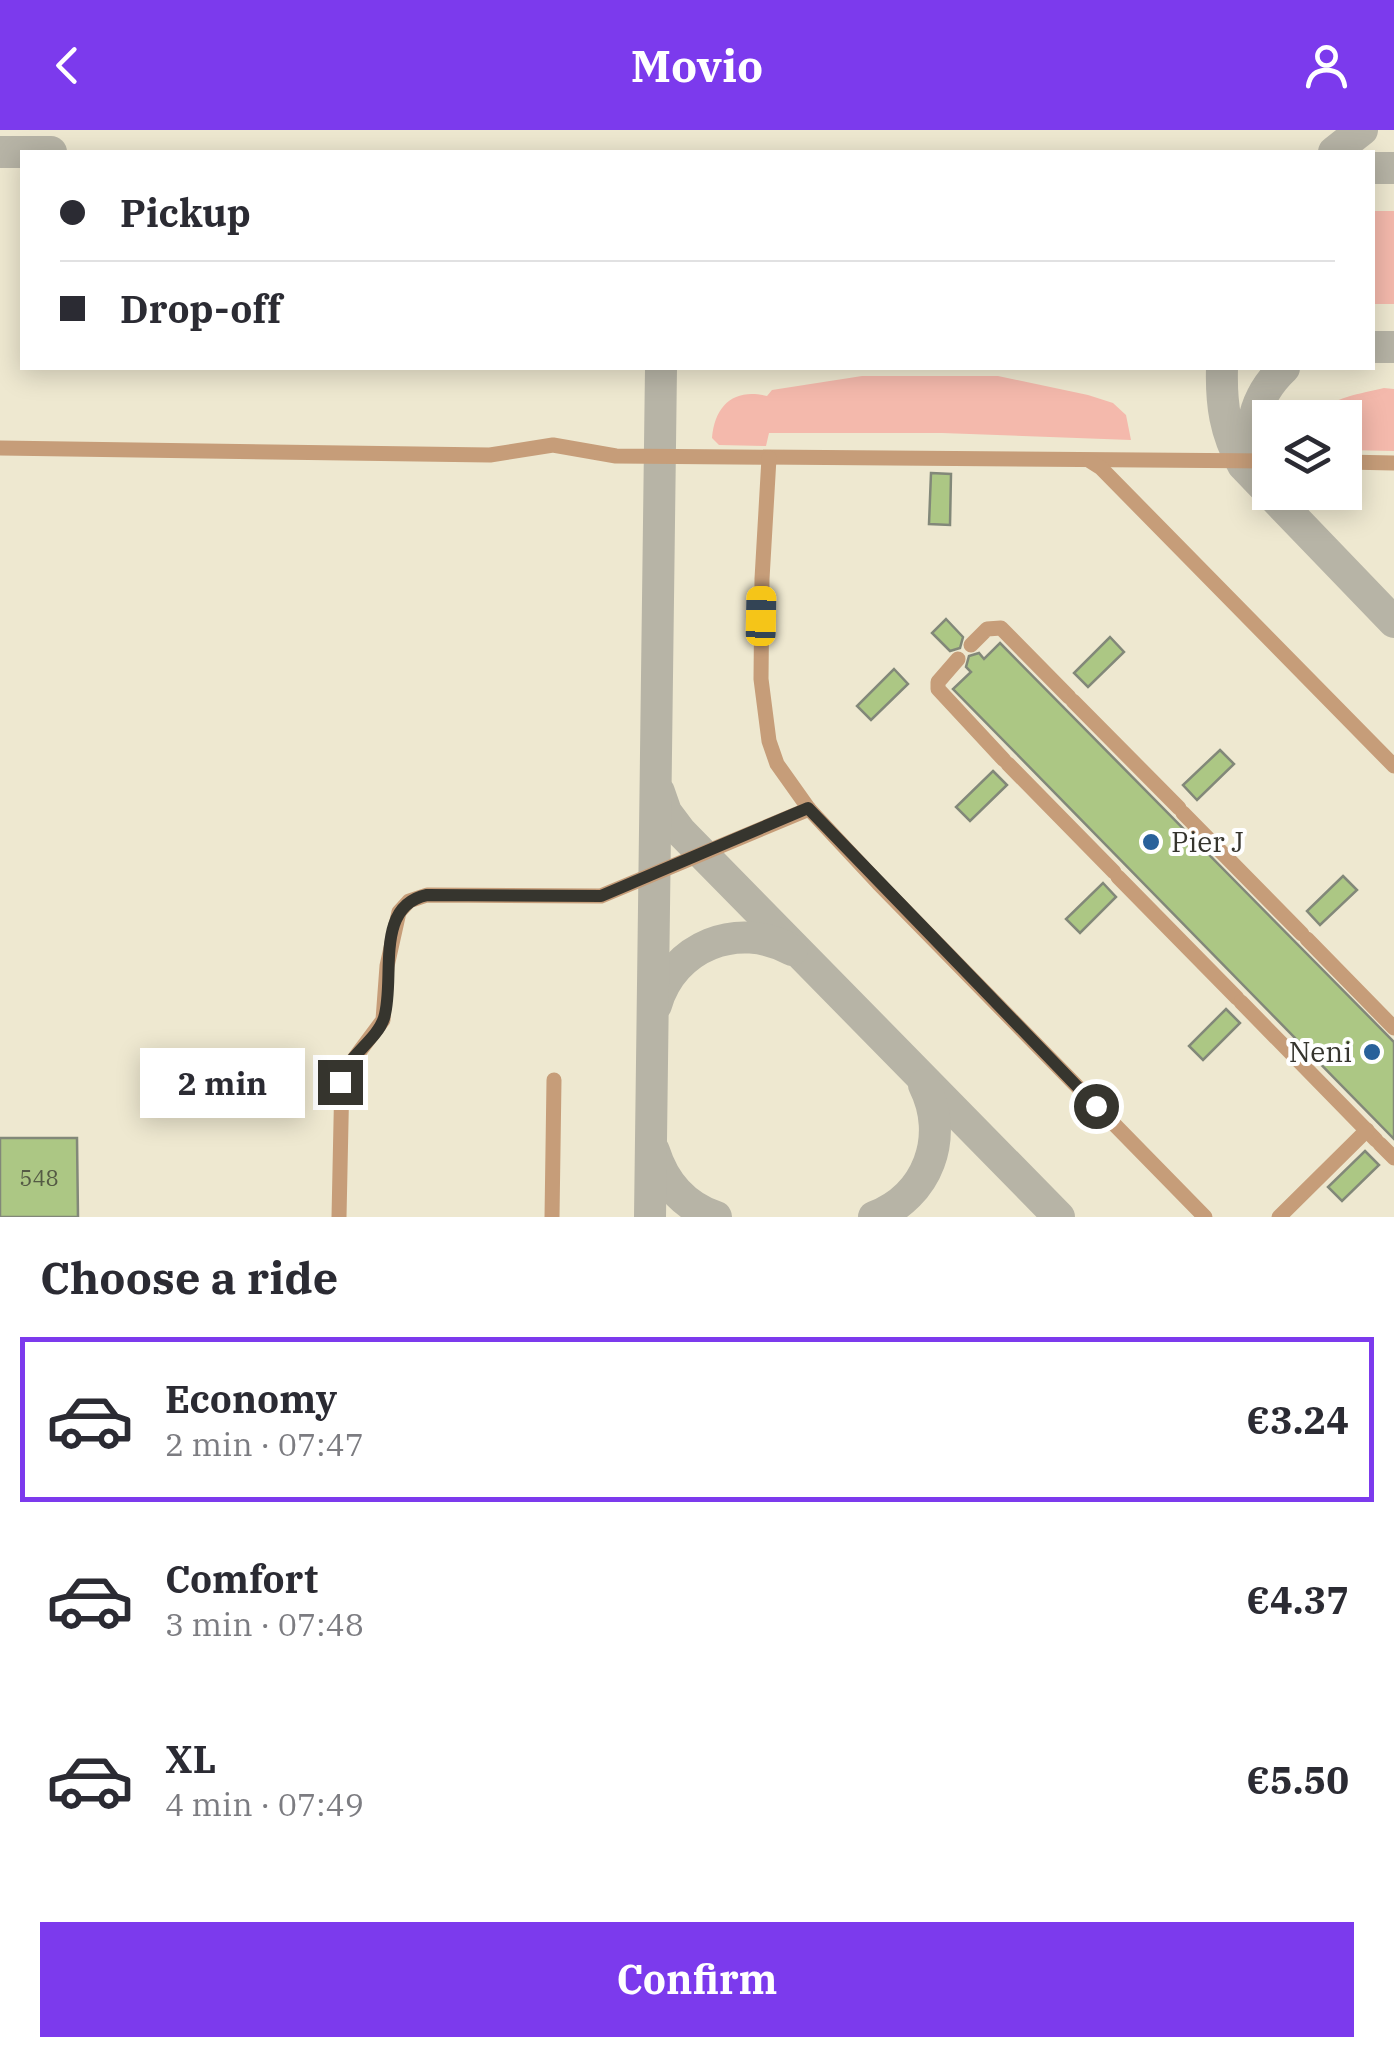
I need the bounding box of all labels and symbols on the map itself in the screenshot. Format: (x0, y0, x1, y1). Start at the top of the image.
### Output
car (745, 586, 777, 646)
place label: Pier J (1171, 823, 1244, 860)
marker: Pier J (1140, 831, 1162, 853)
place label: Neni (1289, 1033, 1352, 1070)
marker: Neni (1361, 1041, 1383, 1063)
callout: 2 min (140, 1047, 305, 1117)
route end (318, 1060, 363, 1105)
route start (1074, 1084, 1119, 1129)
house number: 548 (19, 1163, 59, 1192)

